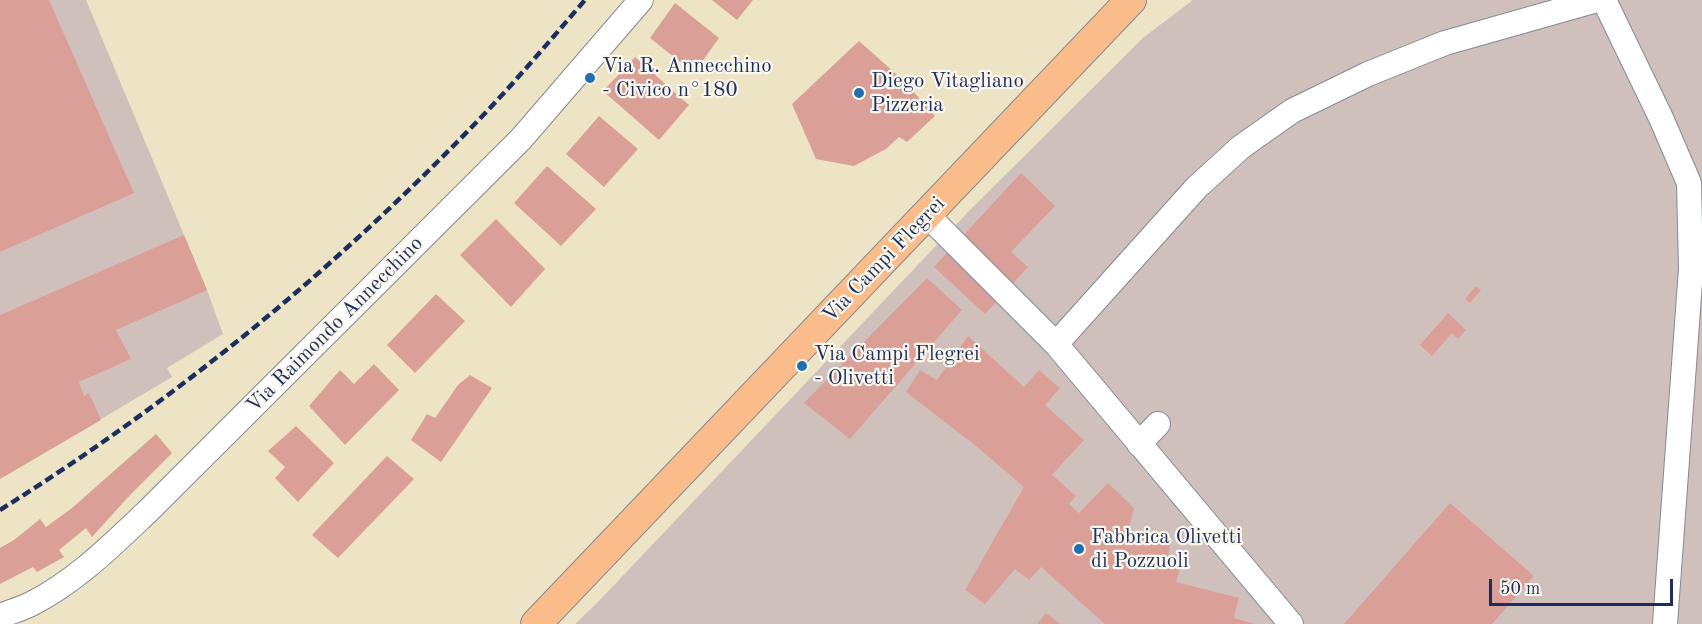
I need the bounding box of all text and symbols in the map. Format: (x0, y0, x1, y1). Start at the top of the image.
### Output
place label: Via R. Annecchino - Civico n°180 (602, 53, 772, 103)
place label: Diego Vitagliano Pizzeria (871, 68, 1024, 118)
marker: Via R. Annecchino - Civico n°180 (583, 71, 597, 85)
marker: Diego Vitagliano Pizzeria (852, 86, 866, 100)
street label: Via Campi Flegrei (817, 192, 951, 328)
street label: Via Raimondo Annecchino (241, 231, 429, 419)
place label: Via Campi Flegrei - Olivetti (814, 341, 980, 391)
marker: Via Campi Flegrei - Olivetti (795, 359, 809, 373)
place label: Fabbrica Olivetti di Pozzuoli (1091, 524, 1242, 574)
marker: Fabbrica Olivetti di Pozzuoli (1072, 542, 1086, 556)
scale bar (1492, 567, 1676, 605)
text: 50 m (1500, 580, 1540, 598)

